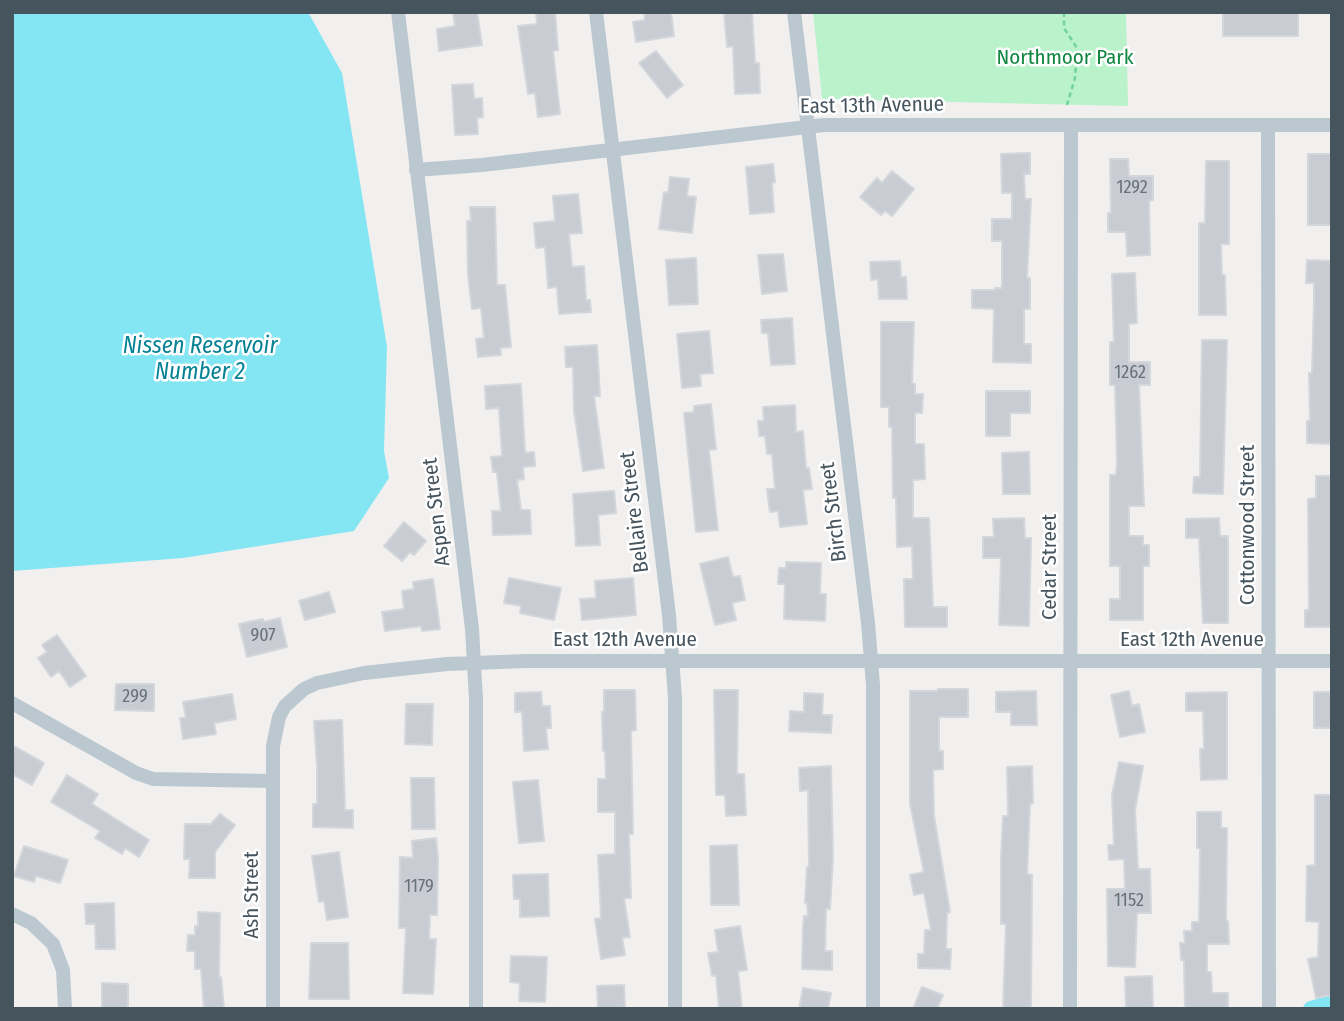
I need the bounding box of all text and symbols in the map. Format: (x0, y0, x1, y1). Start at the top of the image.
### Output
park label: Northmoor Park (997, 45, 1133, 71)
street label: East 13th Avenue (800, 92, 944, 120)
house number: 1292 (1116, 177, 1148, 199)
water label: Nissen Reservoir Number 2 (123, 333, 277, 387)
house number: 1262 (1114, 362, 1146, 384)
street label: Cottonwood Street (1235, 445, 1261, 605)
street label: Bellaire Street (615, 450, 655, 574)
street label: Aspen Street (418, 456, 456, 568)
street label: Birch Street (815, 461, 853, 563)
street label: Cedar Street (1037, 514, 1063, 620)
house number: 907 (250, 625, 276, 647)
street label: East 12th Avenue (553, 627, 697, 653)
street label: East 12th Avenue (1120, 627, 1264, 653)
house number: 299 (122, 686, 148, 708)
street label: Ash Street (239, 851, 265, 939)
house number: 1179 (404, 876, 434, 898)
house number: 1152 (1114, 890, 1144, 912)

